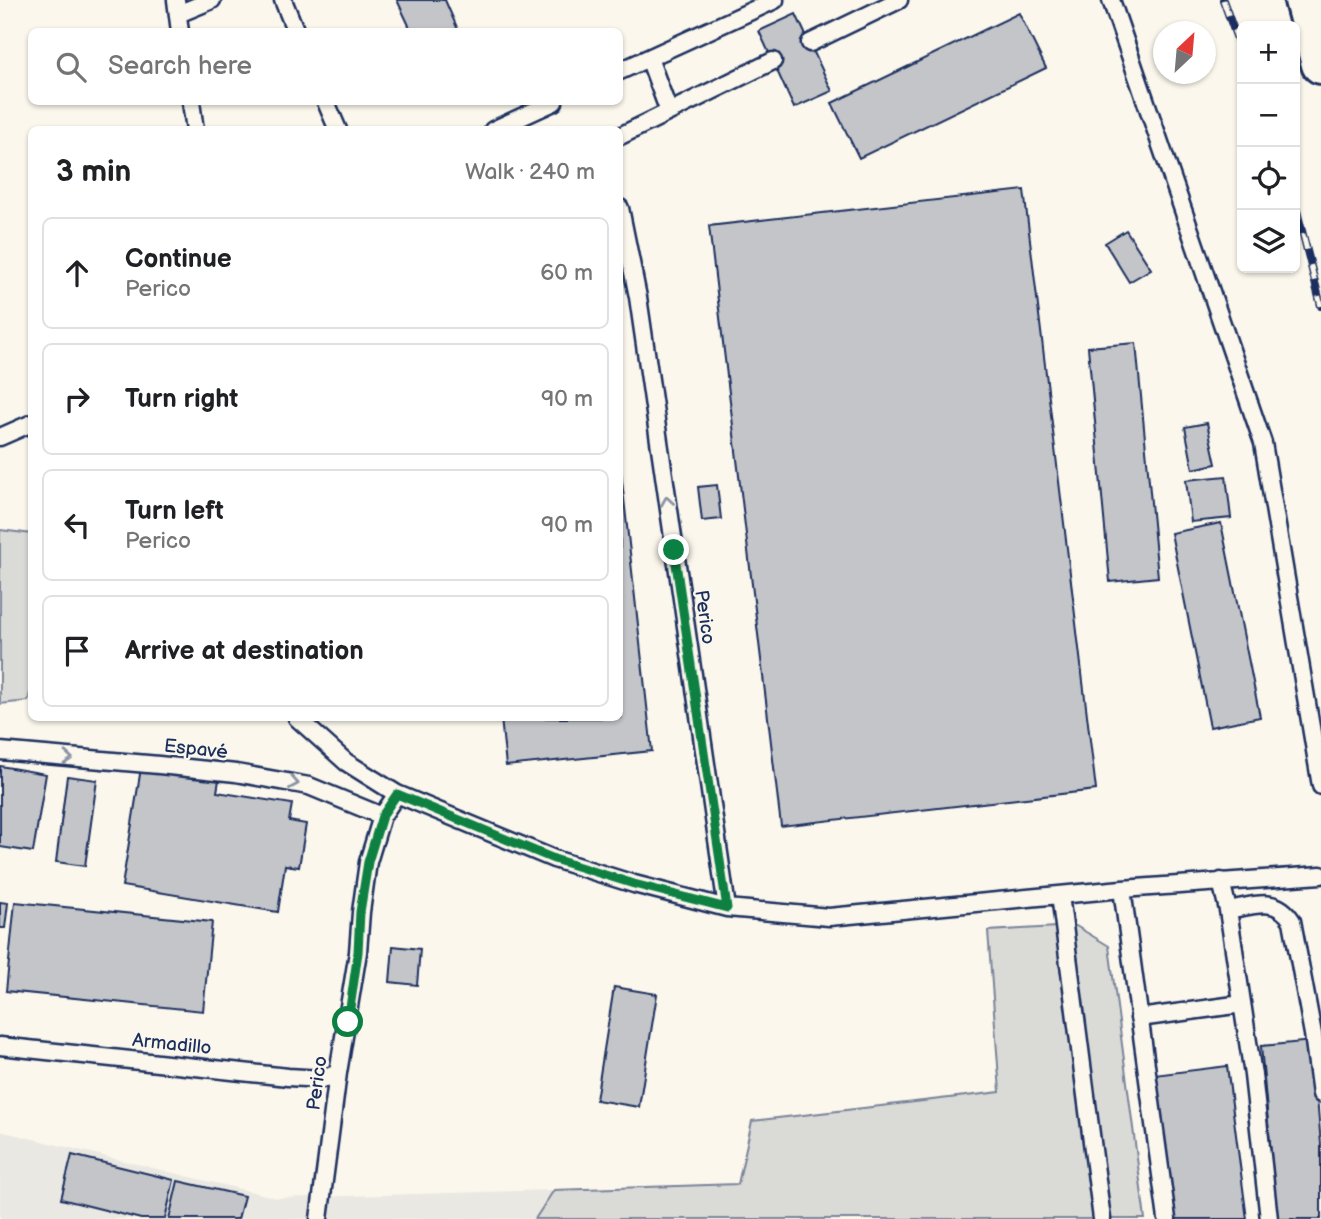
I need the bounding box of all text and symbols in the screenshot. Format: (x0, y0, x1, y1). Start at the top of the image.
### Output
north arrow (1153, 21, 1216, 84)
map controls (1237, 21, 1300, 273)
button: + (1237, 21, 1300, 84)
search box (28, 28, 623, 105)
icon: search (52, 48, 90, 86)
text: Search here (108, 51, 252, 82)
button: − (1237, 84, 1300, 147)
button: locate (1237, 147, 1300, 210)
text: 3 min (56, 154, 131, 190)
text: Walk · 240 m (465, 158, 595, 186)
button: layers (1237, 210, 1300, 273)
text: Continue (125, 244, 232, 275)
icon: ahead (58, 254, 96, 292)
text: 60 m (540, 259, 593, 287)
text: Perico (125, 275, 191, 303)
icon: right (58, 380, 96, 418)
text: Turn right (125, 384, 238, 415)
text: 90 m (541, 385, 593, 413)
one-way arrow (660, 495, 675, 507)
text: Turn left (125, 496, 224, 527)
icon: left (58, 506, 96, 544)
text: 90 m (541, 511, 593, 539)
text: Perico (125, 527, 191, 555)
route end (658, 534, 689, 565)
street label: Perico (689, 589, 720, 646)
icon: arrive (58, 632, 96, 670)
text: Arrive at destination (125, 636, 364, 667)
street label: Espavé (163, 735, 229, 764)
one-way arrow (63, 750, 74, 765)
one-way arrow (288, 775, 300, 790)
route start (332, 1006, 363, 1037)
street label: Armadillo (131, 1029, 213, 1060)
street label: Perico (302, 1055, 333, 1112)

